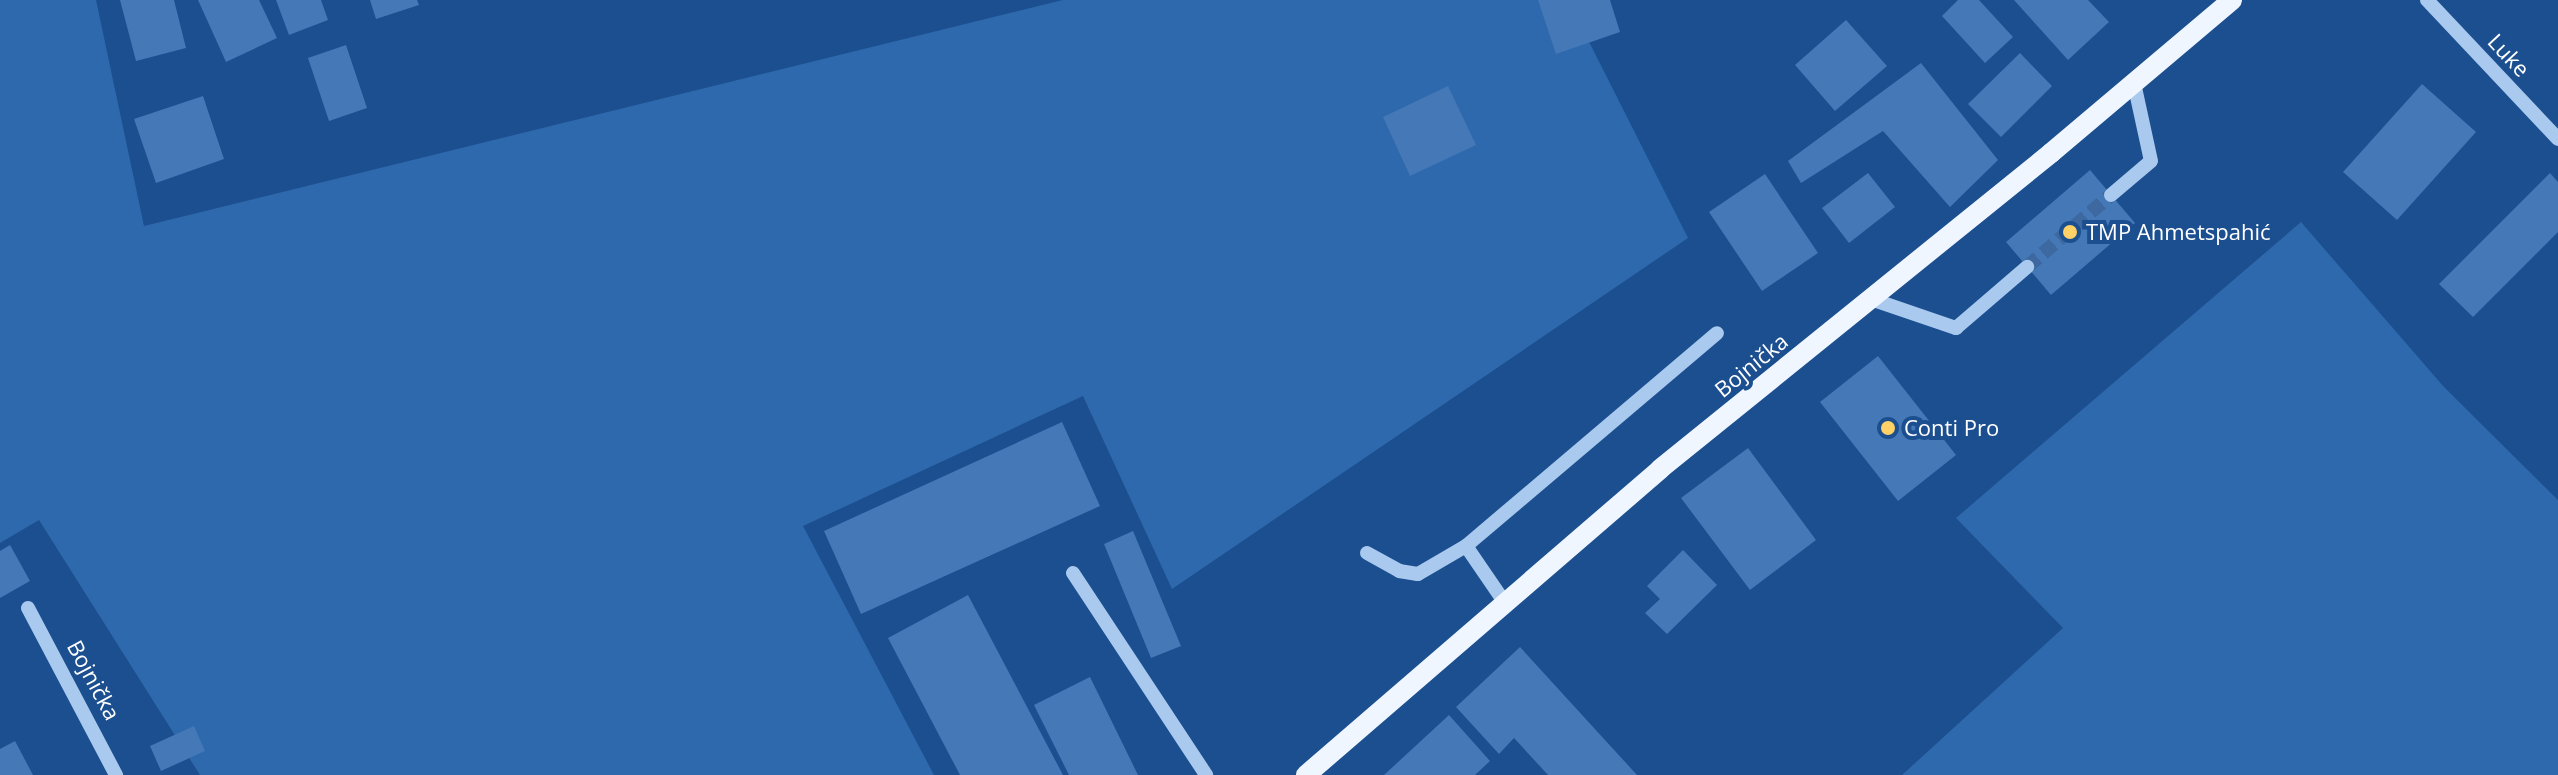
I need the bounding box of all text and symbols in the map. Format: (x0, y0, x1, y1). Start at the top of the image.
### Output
street label: Luke (2483, 28, 2535, 82)
place label: TMP Ahmetspahić (2086, 219, 2271, 245)
marker: TMP Ahmetspahić (2061, 223, 2079, 241)
street label: Bojnička (1709, 328, 1793, 402)
place label: Conti Pro (1904, 415, 1999, 441)
marker: Conti Pro (1879, 419, 1897, 437)
street label: Bojnička (62, 636, 126, 724)

